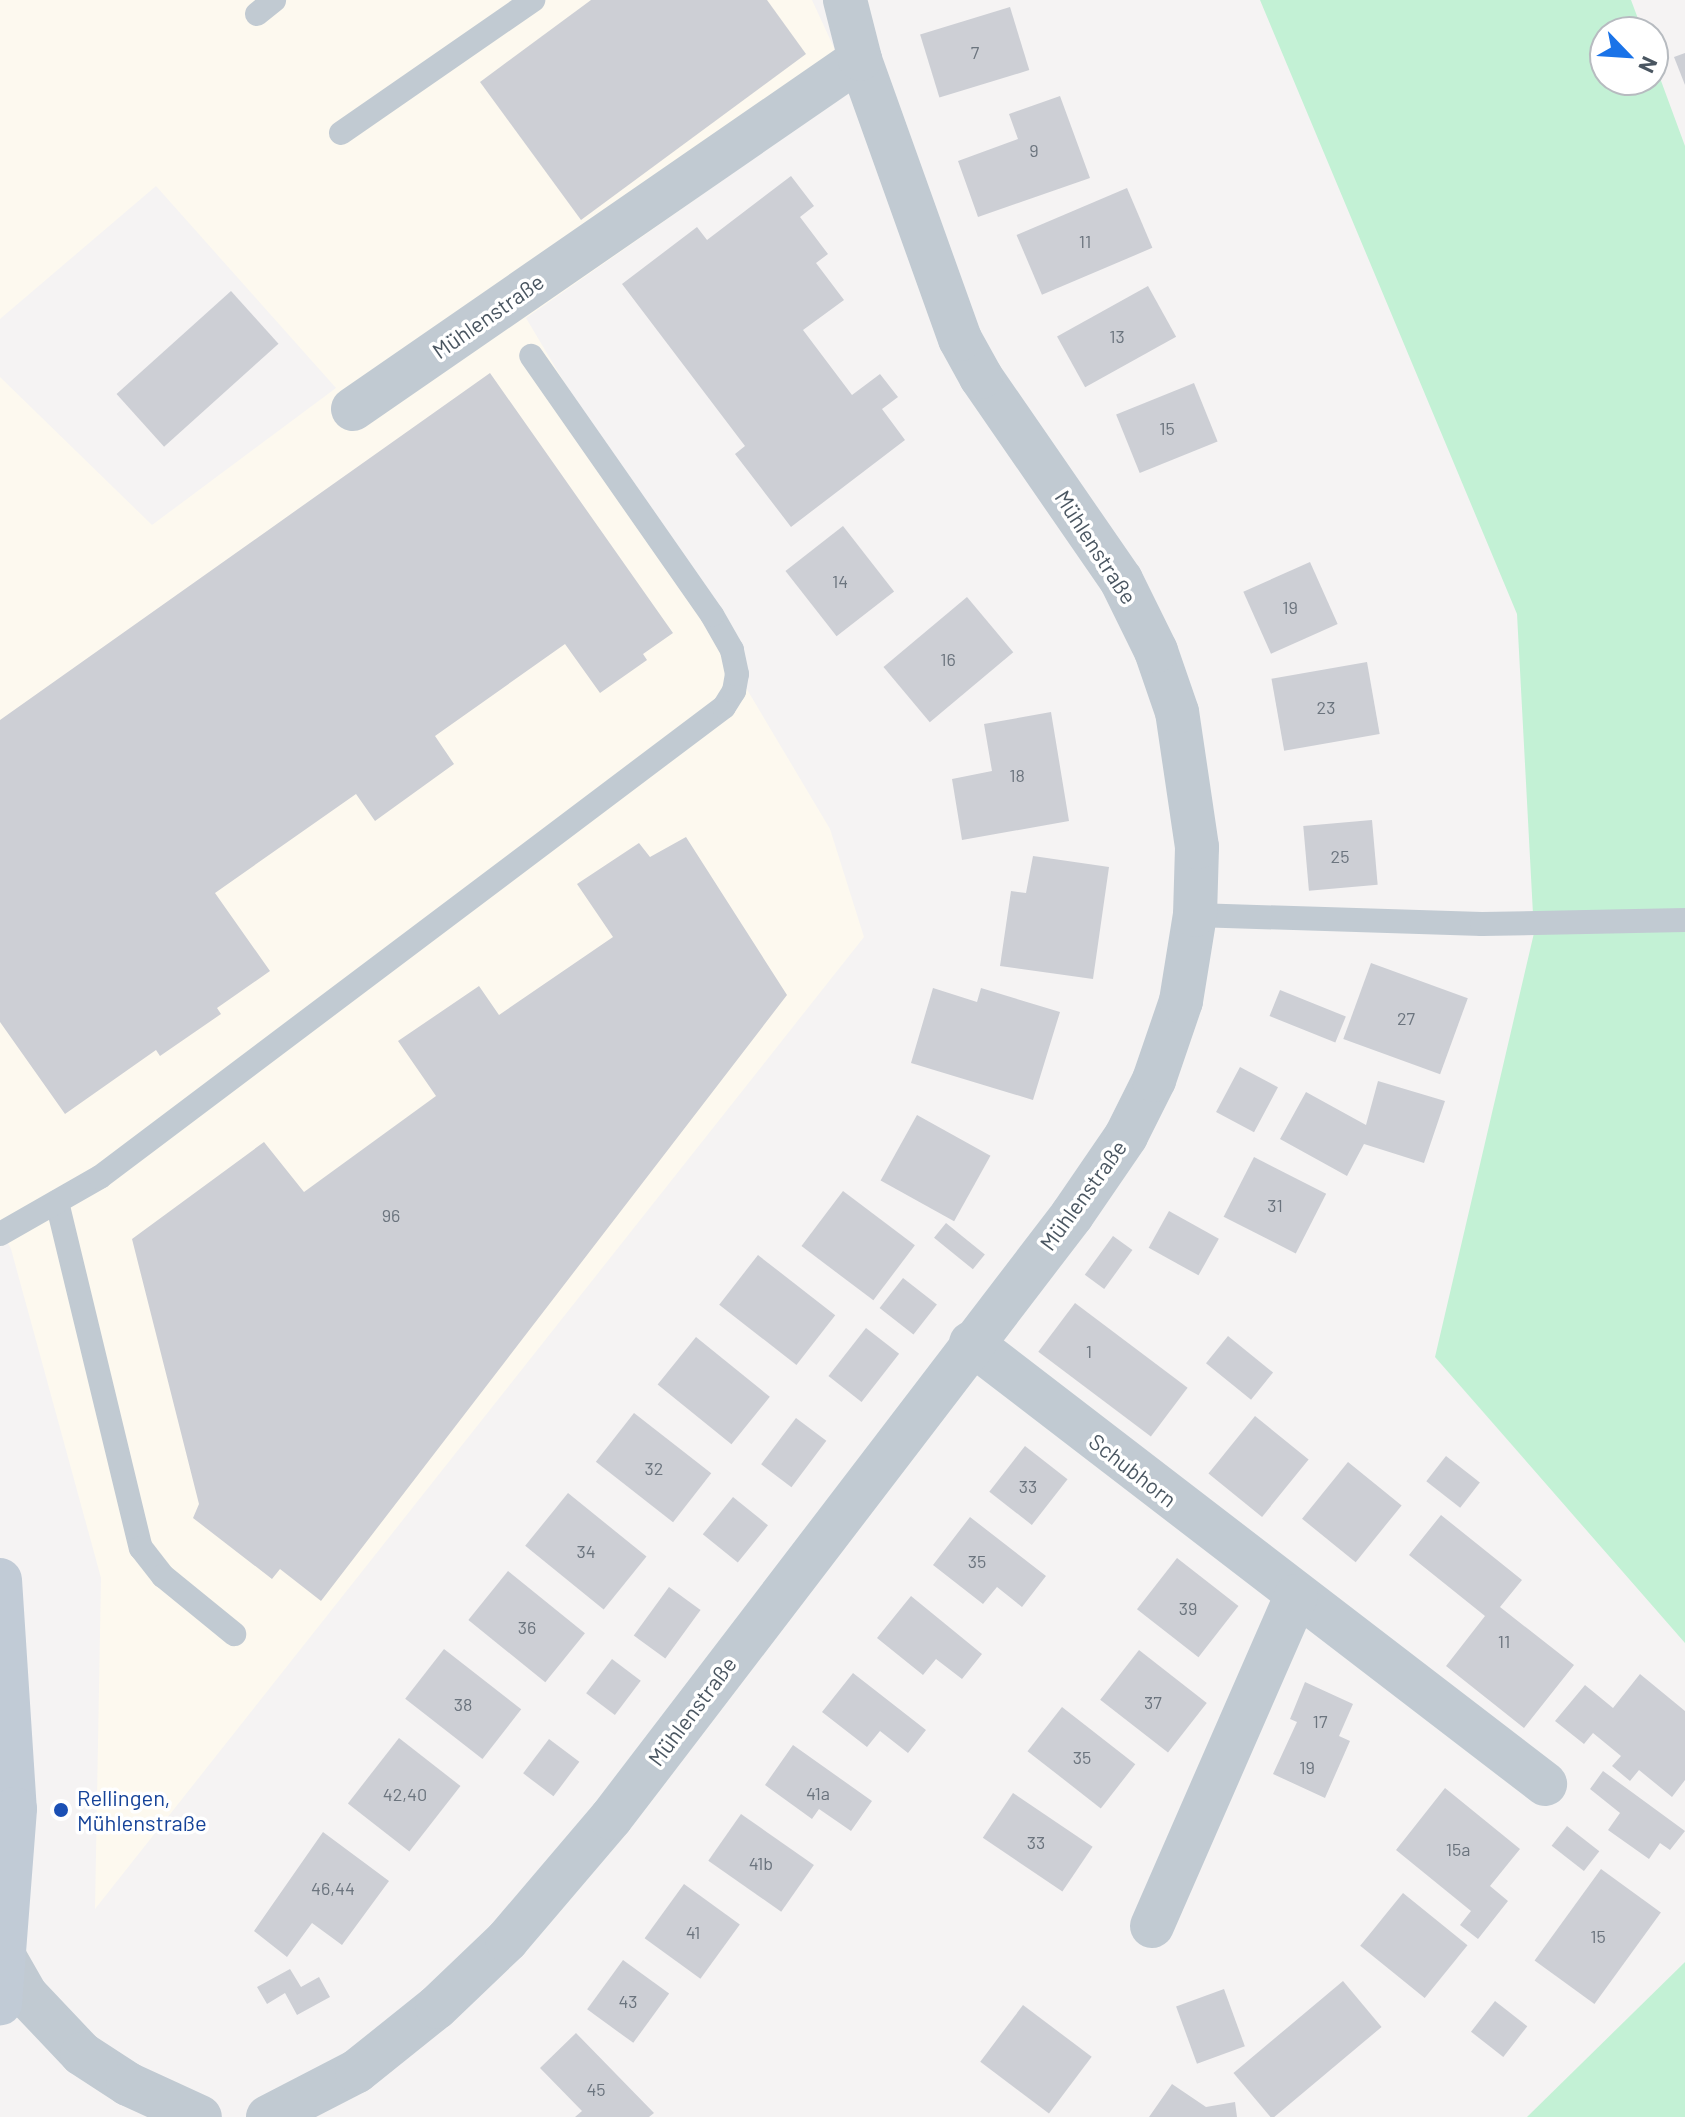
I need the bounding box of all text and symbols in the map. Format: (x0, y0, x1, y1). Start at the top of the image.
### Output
north arrow (1589, 16, 1669, 96)
house number: 7 (971, 41, 979, 63)
text: N (1634, 53, 1664, 77)
house number: 9 (1029, 139, 1039, 161)
house number: 11 (1079, 230, 1091, 252)
street label: Mühlenstraße (427, 268, 549, 364)
house number: 13 (1109, 325, 1125, 347)
house number: 15 (1159, 417, 1175, 439)
street label: Mühlenstraße (1050, 485, 1142, 609)
house number: 14 (832, 570, 848, 592)
house number: 19 (1282, 596, 1298, 618)
house number: 16 (940, 648, 956, 670)
house number: 23 (1317, 696, 1335, 718)
house number: 18 (1009, 764, 1025, 786)
house number: 25 (1331, 845, 1349, 867)
house number: 27 (1397, 1007, 1415, 1029)
street label: Mühlenstraße (1034, 1135, 1132, 1255)
house number: 31 (1267, 1194, 1283, 1216)
house number: 96 (382, 1204, 400, 1226)
house number: 1 (1086, 1340, 1092, 1362)
street label: Schubhorn (1084, 1428, 1182, 1512)
house number: 32 (645, 1457, 663, 1479)
house number: 33 (1019, 1475, 1037, 1497)
house number: 34 (576, 1540, 596, 1562)
house number: 35 (968, 1550, 986, 1572)
house number: 39 (1179, 1597, 1197, 1619)
house number: 36 (518, 1616, 536, 1638)
house number: 11 (1498, 1630, 1510, 1652)
street label: Mühlenstraße (642, 1651, 742, 1771)
house number: 37 (1144, 1691, 1162, 1713)
house number: 38 (454, 1693, 472, 1715)
house number: 17 (1313, 1710, 1327, 1732)
house number: 35 (1073, 1746, 1091, 1768)
house number: 19 (1299, 1756, 1315, 1778)
house number: 41a (806, 1782, 830, 1804)
house number: 42,40 (383, 1783, 427, 1805)
place label: Rellingen, Mühlenstraße (77, 1784, 207, 1836)
marker: Rellingen, Mühlenstraße (52, 1801, 70, 1819)
house number: 33 (1027, 1831, 1045, 1853)
house number: 15a (1446, 1838, 1470, 1860)
house number: 41b (749, 1852, 773, 1874)
house number: 46,44 (311, 1877, 355, 1899)
house number: 41 (686, 1921, 700, 1943)
house number: 15 (1590, 1925, 1606, 1947)
house number: 43 (618, 1990, 638, 2012)
house number: 45 (586, 2078, 606, 2100)

